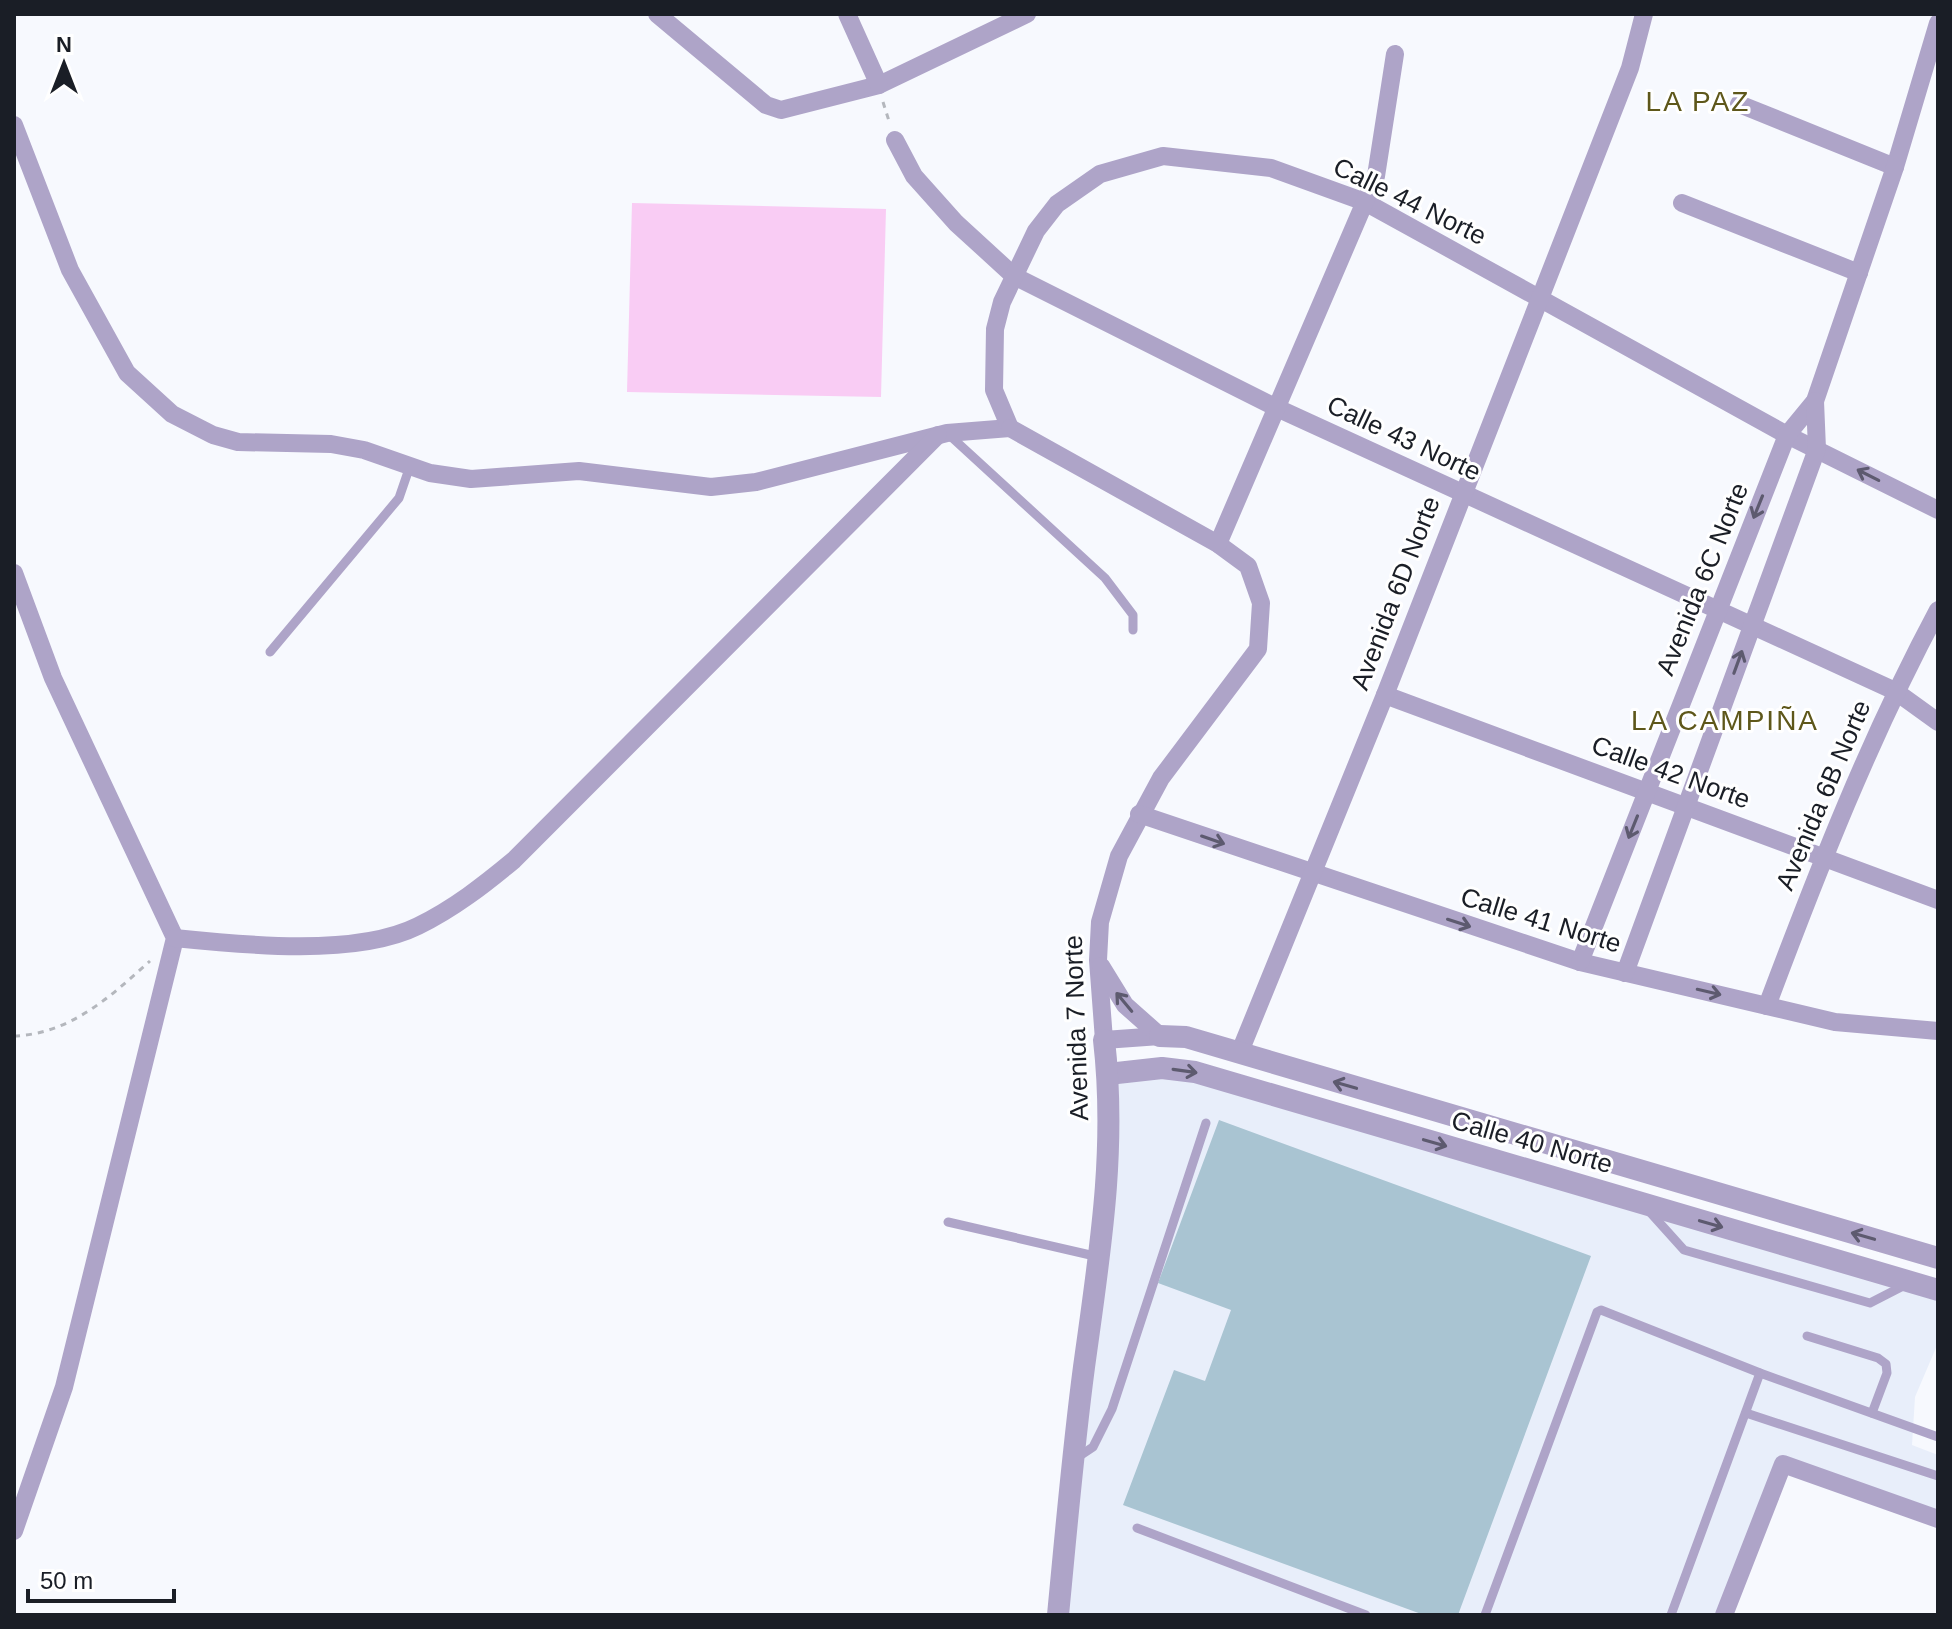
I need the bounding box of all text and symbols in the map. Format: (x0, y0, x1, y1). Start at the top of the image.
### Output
north arrow (24, 24, 104, 104)
text: N (56, 32, 72, 57)
district label: LA PAZ (1646, 86, 1750, 117)
street label: Calle 44 Norte (1329, 151, 1491, 251)
street label: Calle 43 Norte (1322, 389, 1486, 487)
one-way arrow (1857, 467, 1881, 482)
street label: Avenida 6C Norte (1650, 478, 1754, 680)
street label: Avenida 6D Norte (1344, 492, 1446, 694)
one-way arrow (1750, 494, 1765, 519)
one-way arrow (1731, 650, 1746, 675)
street label: Avenida 6B Norte (1769, 696, 1877, 894)
district label: LA CAMPIÑA (1631, 705, 1819, 736)
street label: Calle 42 Norte (1588, 729, 1754, 815)
one-way arrow (1624, 814, 1639, 839)
one-way arrow (1200, 834, 1224, 848)
street label: Calle 41 Norte (1457, 881, 1625, 959)
one-way arrow (1446, 916, 1471, 931)
street label: Avenida 7 Norte (1058, 935, 1094, 1121)
one-way arrow (1696, 985, 1722, 1000)
one-way arrow (1115, 992, 1133, 1013)
one-way arrow (1172, 1064, 1197, 1079)
one-way arrow (1332, 1077, 1358, 1092)
street label: Calle 40 Norte (1448, 1105, 1616, 1179)
one-way arrow (1421, 1136, 1447, 1151)
one-way arrow (1697, 1217, 1723, 1232)
one-way arrow (1851, 1228, 1877, 1243)
scale bar (28, 1553, 174, 1603)
text: 50 m (40, 1567, 93, 1594)

